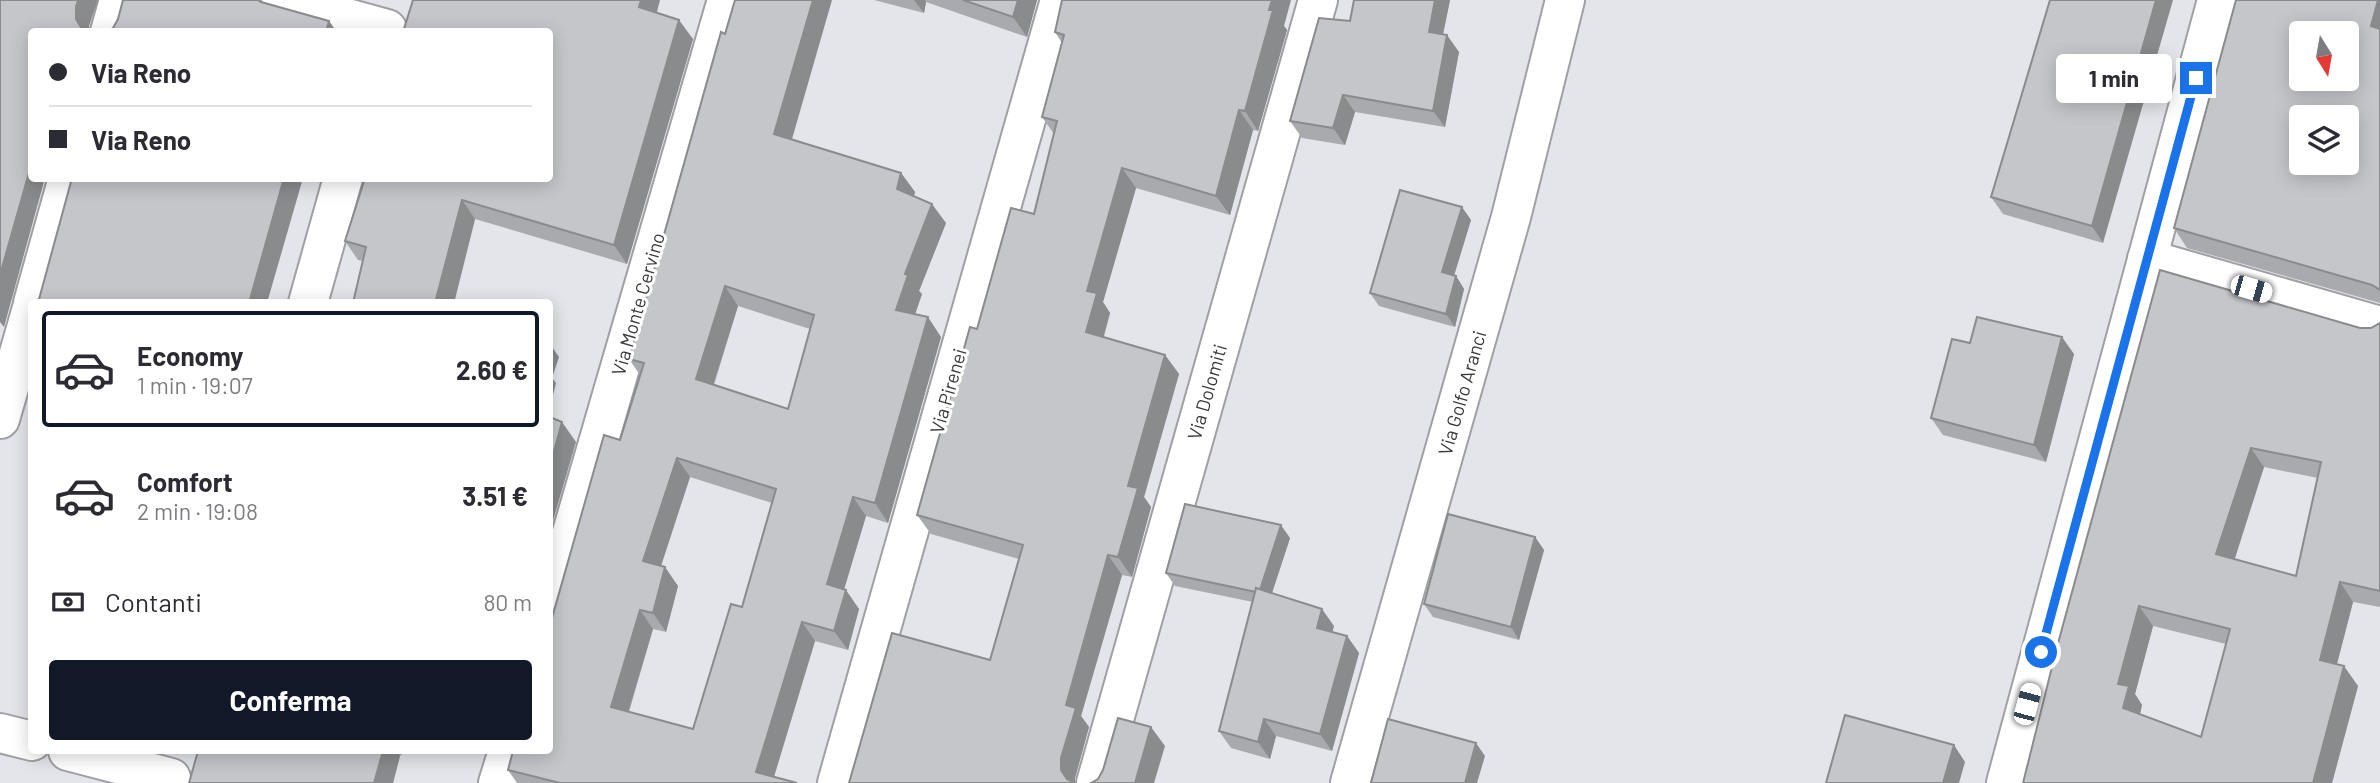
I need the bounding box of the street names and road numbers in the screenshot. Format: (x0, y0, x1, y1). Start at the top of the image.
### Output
street label: Via Monte Cervino (606, 230, 669, 378)
street label: Via Golfo Aranci (1433, 328, 1490, 458)
street label: Via Dolomiti (1182, 341, 1231, 442)
street label: Via Pirenei (924, 346, 971, 436)

